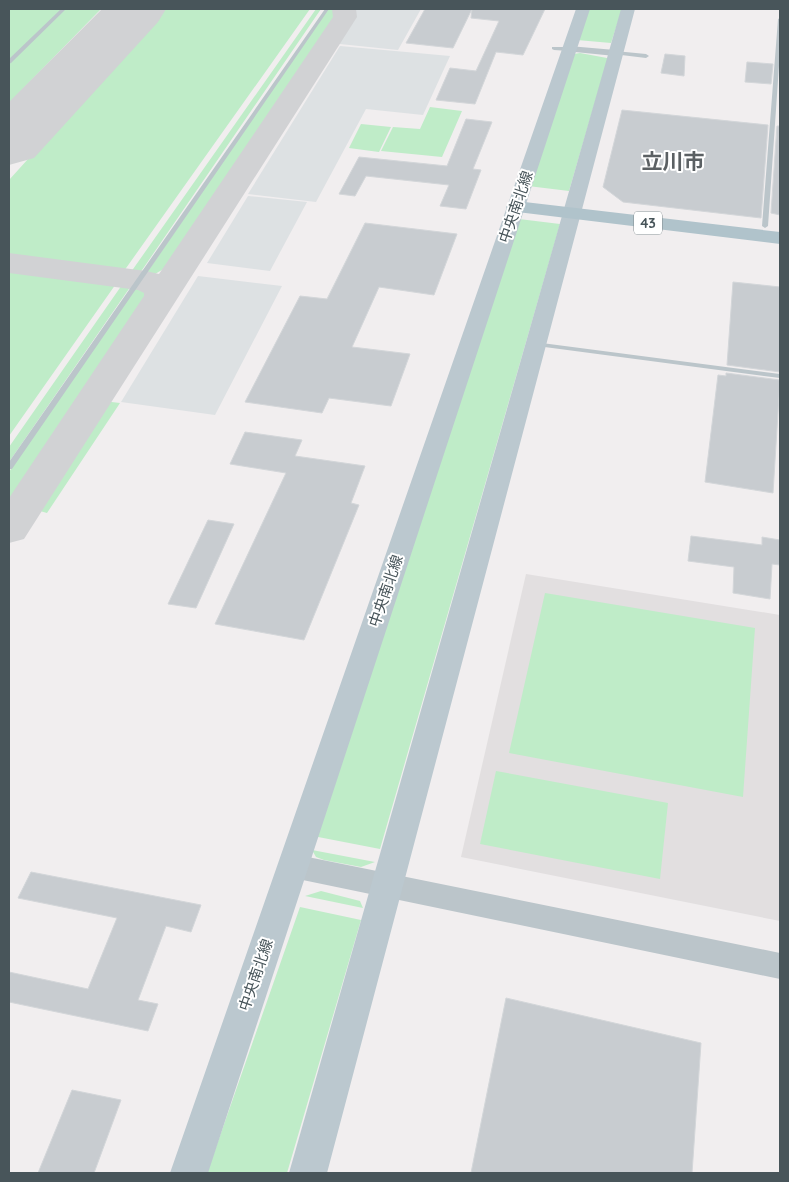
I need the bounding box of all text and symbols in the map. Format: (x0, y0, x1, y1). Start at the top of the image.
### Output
district label: 立川市 (642, 148, 705, 174)
street label: 中央南北線 (494, 168, 537, 245)
road number: 43 (634, 212, 662, 234)
street label: 中央南北線 (364, 552, 407, 629)
street label: 中央南北線 (234, 936, 277, 1013)

